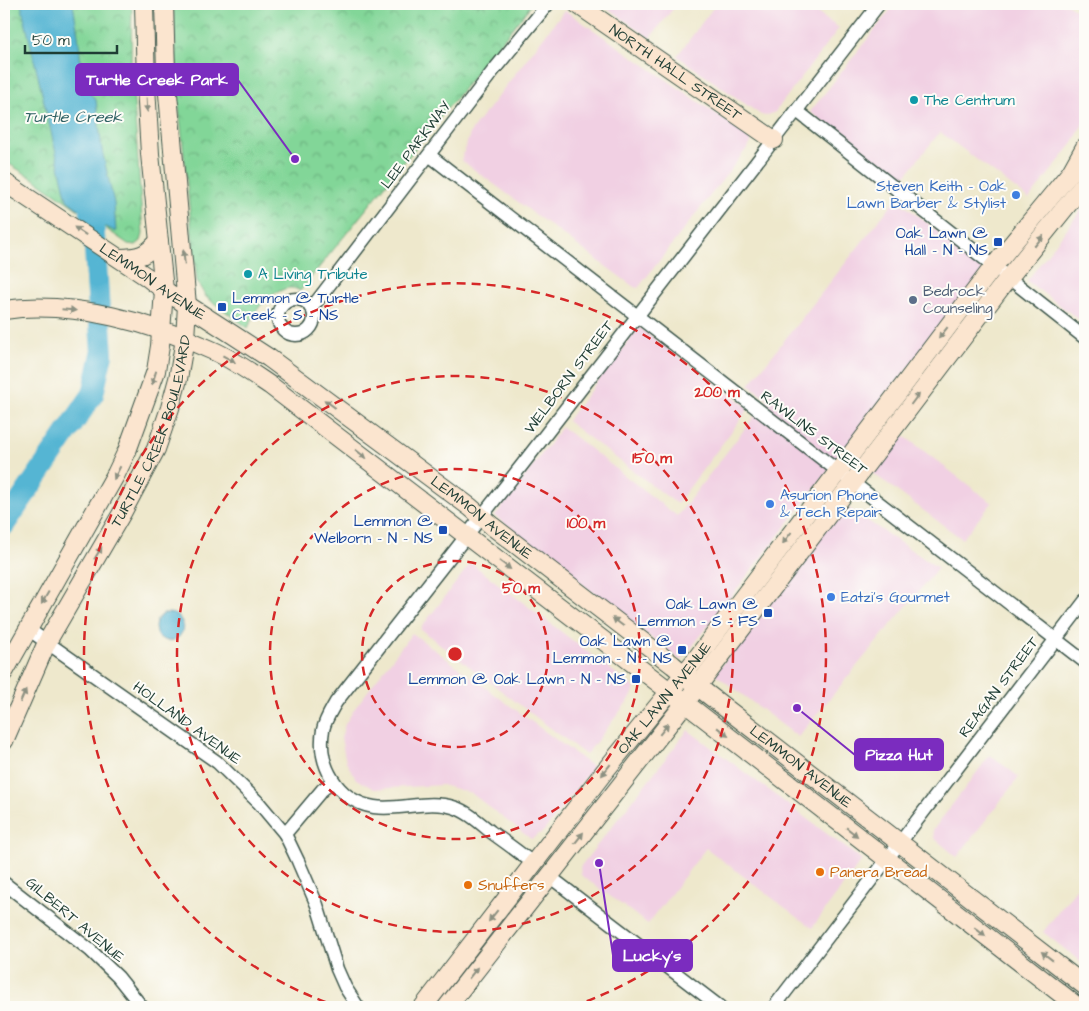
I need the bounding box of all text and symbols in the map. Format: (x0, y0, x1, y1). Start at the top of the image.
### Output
street label: NORTH HALL STREET (605, 19, 747, 126)
scale bar (25, 22, 118, 54)
text: 50 m (32, 30, 70, 51)
callout: Turtle Creek Park (76, 64, 238, 95)
text: Turtle Creek Park (85, 69, 228, 91)
place label: The Centrum (924, 90, 1015, 111)
marker: The Centrum (908, 94, 920, 106)
one-way arrow (143, 97, 151, 113)
street label: LEE PARKWAY (376, 97, 456, 193)
water label: Turtle Creek (24, 106, 123, 128)
place label: Steven Keith - Oak Lawn Barber & Stylist (847, 176, 1006, 215)
marker: Steven Keith - Oak Lawn Barber & Stylist (1010, 189, 1022, 201)
place label: Oak Lawn @ Hall - N - NS (896, 223, 988, 261)
one-way arrow (73, 226, 87, 236)
one-way arrow (1033, 235, 1045, 247)
marker: Oak Lawn @ Hall - N - NS (992, 236, 1004, 248)
street label: LEMMON AVENUE (96, 238, 210, 325)
one-way arrow (180, 248, 188, 264)
place label: A Living Tribute (258, 264, 368, 286)
marker: A Living Tribute (242, 268, 254, 280)
place label: Bedrock Counseling (923, 281, 993, 320)
place label: Lemmon @ Turtle Creek - S - NS (232, 288, 359, 326)
marker: Bedrock Counseling (907, 294, 919, 306)
marker: Lemmon @ Turtle Creek - S - NS (216, 301, 228, 313)
one-way arrow (61, 307, 77, 315)
street label: WELBORN STREET (519, 315, 619, 438)
one-way arrow (938, 326, 949, 339)
street label: TURTLE CREEK BOULEVARD (105, 333, 196, 531)
one-way arrow (222, 355, 236, 364)
one-way arrow (149, 371, 157, 386)
text: 200 m (693, 382, 740, 403)
street label: RAWLINS STREET (756, 386, 872, 481)
one-way arrow (910, 393, 921, 406)
one-way arrow (323, 399, 337, 409)
text: 150 m (632, 448, 672, 469)
one-way arrow (354, 449, 367, 460)
one-way arrow (113, 466, 121, 480)
street label: LEMMON AVENUE (426, 471, 537, 564)
place label: Asurion Phone & Tech Repair (780, 485, 882, 523)
marker: Asurion Phone & Tech Repair (764, 498, 776, 510)
place label: Lemmon @ Welborn - N - NS (314, 511, 433, 549)
text: 100 m (567, 513, 606, 534)
marker: Lemmon @ Welborn - N - NS (437, 524, 449, 536)
one-way arrow (782, 531, 793, 544)
one-way arrow (94, 546, 103, 559)
one-way arrow (498, 560, 512, 570)
text: 50 m (502, 578, 540, 599)
place label: Eatzi's Gourmet (841, 587, 950, 608)
one-way arrow (41, 591, 49, 606)
marker: Eatzi's Gourmet (825, 591, 837, 603)
place label: Oak Lawn @ Lemmon - S - FS (637, 594, 758, 632)
marker: Oak Lawn @ Lemmon - S - FS (762, 607, 774, 619)
one-way arrow (611, 617, 625, 627)
place label: Oak Lawn @ Lemmon - N - NS (552, 631, 672, 669)
street label: REAGAN STREET (954, 632, 1044, 742)
street label: OAK LAWN AVENUE (612, 637, 716, 759)
marker: Oak Lawn @ Lemmon - N - NS (676, 644, 688, 656)
centre of rings (446, 645, 464, 663)
place label: Lemmon @ Oak Lawn - N - NS (408, 669, 626, 690)
marker: Lemmon @ Oak Lawn - N - NS (630, 673, 642, 685)
street label: HOLLAND AVENUE (129, 677, 246, 770)
one-way arrow (19, 689, 27, 703)
street label: LEMMON AVENUE (745, 720, 857, 813)
one-way arrow (658, 723, 669, 736)
one-way arrow (716, 727, 729, 738)
callout: Pizza Hut (855, 739, 943, 770)
text: Pizza Hut (865, 744, 933, 766)
one-way arrow (601, 763, 612, 776)
one-way arrow (845, 827, 859, 837)
one-way arrow (573, 832, 584, 845)
place label: Panera Bread (830, 862, 927, 883)
marker: Panera Bread (814, 866, 826, 878)
street label: GILBERT AVENUE (21, 872, 129, 968)
place label: Snuffers (478, 875, 545, 896)
marker: Snuffers (462, 879, 474, 891)
one-way arrow (488, 910, 498, 923)
one-way arrow (973, 926, 986, 937)
callout: Lucky's (613, 940, 692, 971)
text: Lucky's (623, 945, 681, 968)
one-way arrow (1041, 950, 1054, 961)
one-way arrow (468, 966, 478, 980)

